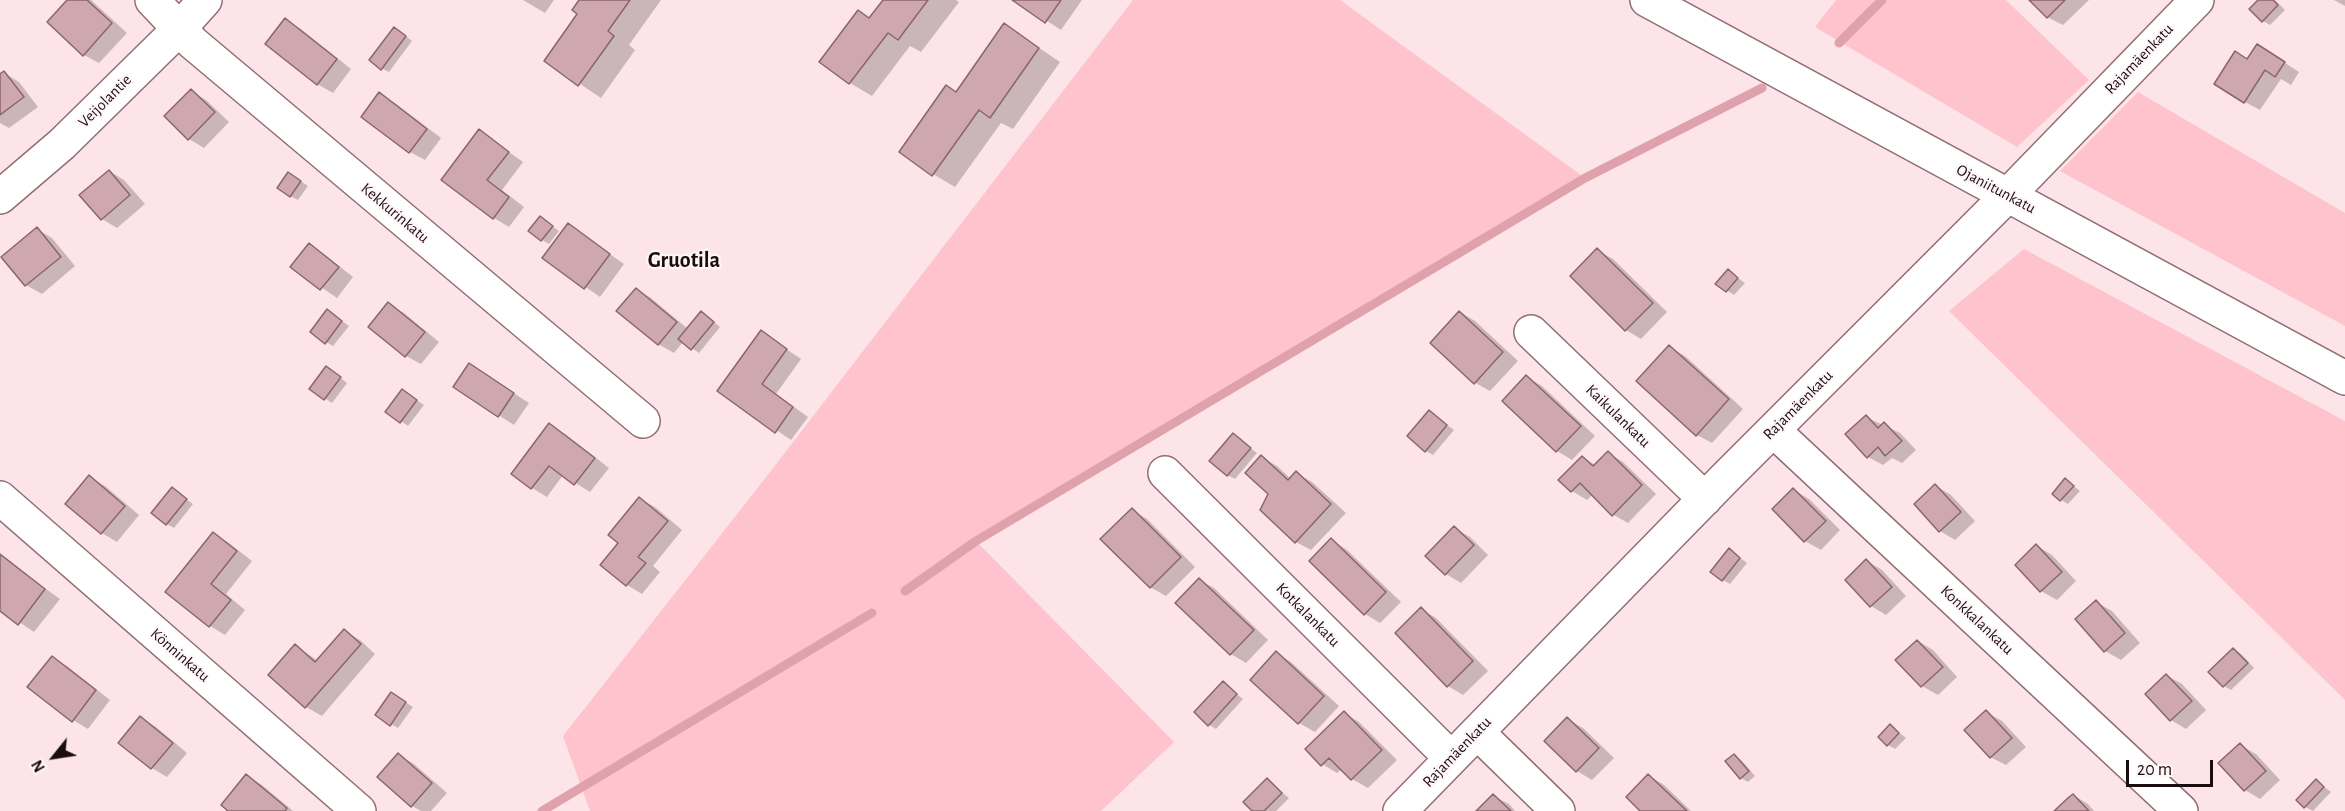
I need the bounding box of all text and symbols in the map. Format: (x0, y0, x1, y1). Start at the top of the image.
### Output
street label: Rajamäenkatu (2101, 20, 2177, 98)
street label: Veijolantie (74, 70, 136, 132)
street label: Ojaniitunkatu (1953, 160, 2039, 218)
street label: Kekkurinkatu (357, 179, 433, 247)
district label: Gruotila (648, 247, 720, 273)
street label: Rajamäenkatu (1759, 366, 1837, 444)
street label: Kaikulankatu (1582, 380, 1654, 452)
street label: Kotkalankatu (1272, 579, 1344, 651)
street label: Konkkalankatu (1936, 581, 2018, 659)
street label: Könninkatu (146, 624, 214, 686)
street label: Rajamäenkatu (1419, 713, 1495, 791)
north arrow (24, 727, 84, 787)
scale bar (2129, 748, 2216, 786)
text: N (29, 757, 48, 775)
text: 20 m (2137, 761, 2172, 779)

